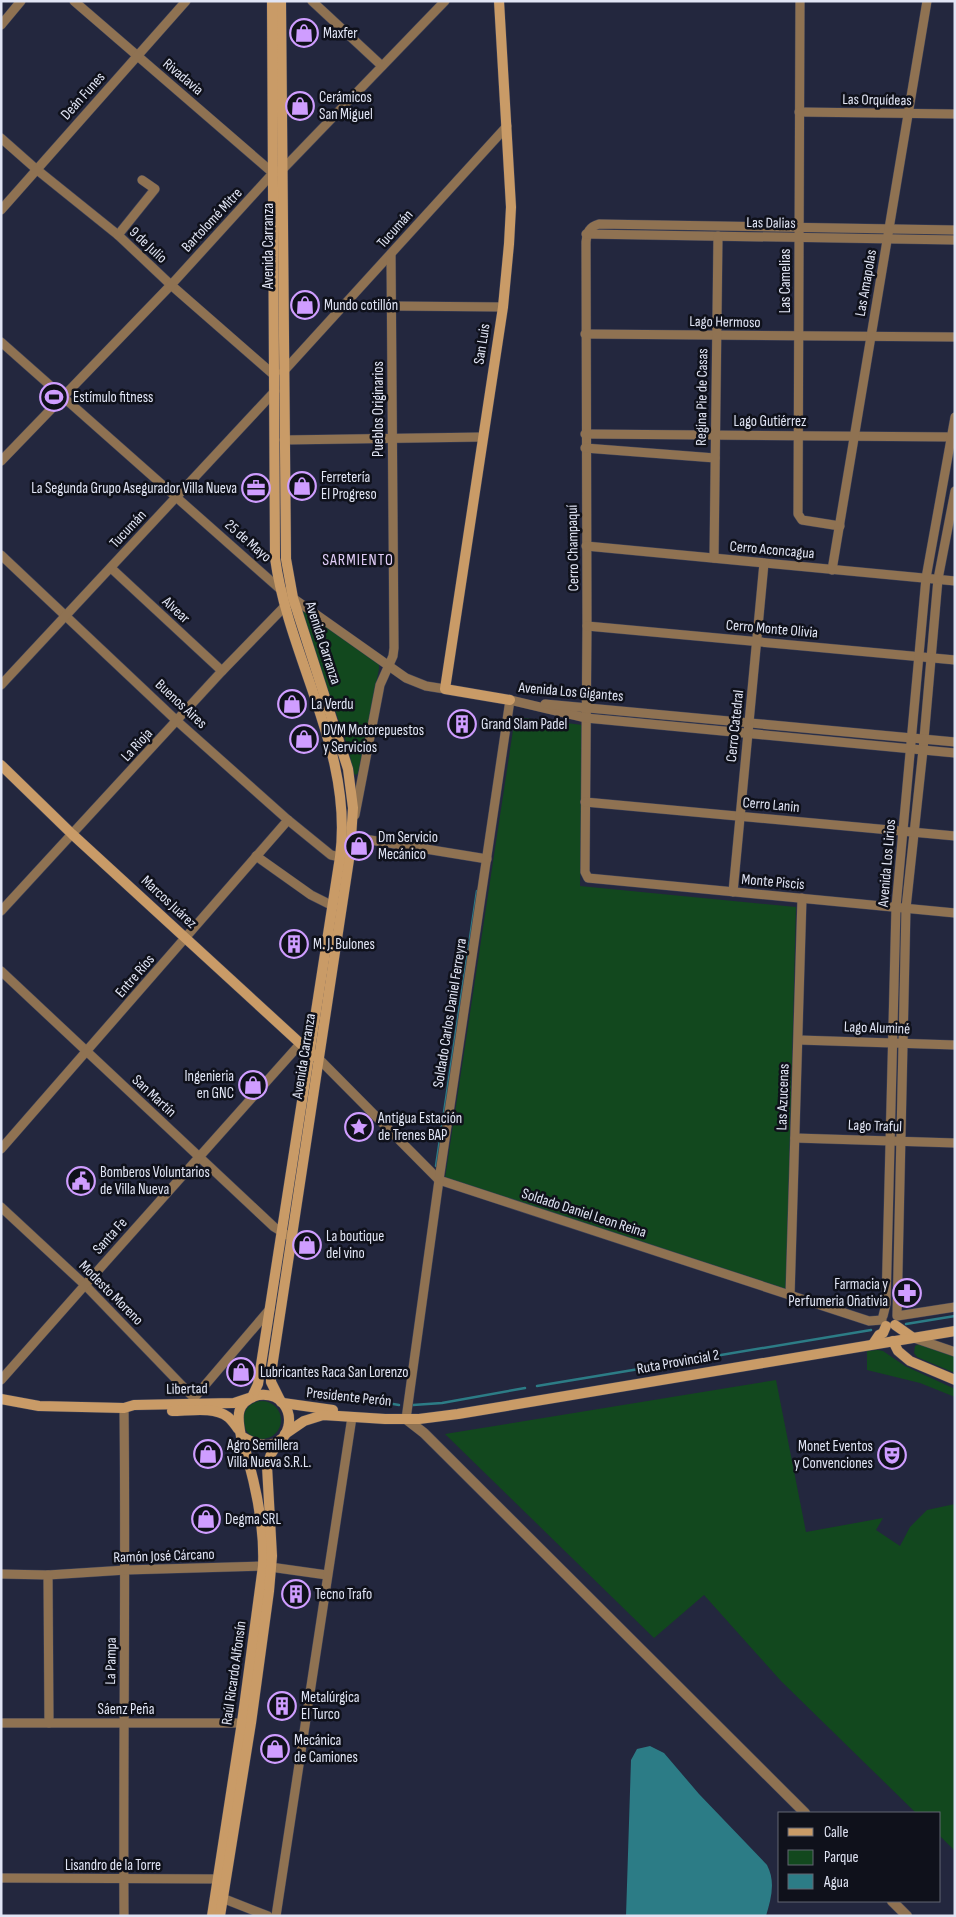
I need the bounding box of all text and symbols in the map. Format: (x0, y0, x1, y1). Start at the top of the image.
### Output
shop icon: Maxfer (289, 18, 319, 48)
place label: Maxfer (323, 24, 358, 43)
street label: Rivadavia (159, 54, 207, 100)
street label: Deán Funes (57, 68, 109, 124)
place label: Cerámicos San Miguel (319, 88, 373, 124)
street label: Las Orquídeas (842, 90, 912, 110)
shop icon: Cerámicos San Miguel (285, 91, 315, 121)
street label: Bartolomé Mitre (177, 184, 247, 256)
street label: Avenida Carranza (259, 203, 278, 290)
street label: Tucumán (373, 206, 417, 252)
street label: Las Dalias (746, 213, 796, 233)
street label: 9 de Julio (125, 223, 171, 267)
street label: Las Amapolas (851, 248, 881, 318)
street label: Las Camelias (776, 249, 795, 313)
shop icon: Mundo cotillón (290, 290, 320, 320)
place label: Mundo cotillón (324, 296, 398, 315)
street label: Lago Hermoso (689, 312, 761, 332)
street label: San Luis (469, 322, 495, 366)
street label: Regina Pie de Casas (692, 348, 712, 446)
street label: Pueblos Originarios (369, 361, 388, 457)
sports icon: Estímulo fitness (39, 382, 69, 412)
place label: Estímulo fitness (73, 388, 153, 407)
street label: Lago Gutiérrez (734, 412, 807, 431)
place label: Ferretería El Progreso (321, 468, 377, 504)
shop icon: Ferretería El Progreso (287, 471, 317, 501)
office icon: La Segunda Grupo Asegurador Villa Nueva (241, 473, 271, 503)
place label: La Segunda Grupo Asegurador Villa Nueva (31, 479, 237, 498)
street label: Cerro Champaquí (563, 504, 583, 591)
street label: Tucumán (106, 506, 150, 552)
street label: 25 de Mayo (221, 516, 275, 566)
street label: Cerro Aconcagua (729, 537, 815, 563)
district label: SARMIENTO (322, 551, 394, 570)
street label: Alvear (157, 592, 194, 628)
street label: Avenida Carranza (300, 598, 345, 687)
street label: Cerro Monte Olivia (725, 616, 819, 643)
street label: Buenos Aires (151, 675, 211, 733)
street label: Avenida Los Gigantes (517, 678, 624, 706)
shop icon: La Verdu (277, 689, 307, 719)
street label: Cerro Catedral (722, 689, 748, 763)
place label: La Verdu (311, 695, 354, 714)
building icon: Grand Slam Padel (447, 709, 477, 739)
place label: Grand Slam Padel (481, 715, 567, 734)
place label: DVM Motorepuestos y Servicios (323, 721, 424, 757)
street label: La Rioja (117, 724, 157, 765)
shop icon: DVM Motorepuestos y Servicios (289, 724, 319, 754)
street label: Cerro Lanin (742, 793, 800, 817)
street label: Avenida Los Lirios (874, 818, 900, 909)
place label: Dm Servicio Mecánico (378, 828, 438, 864)
shop icon: Dm Servicio Mecánico (344, 831, 374, 861)
street label: Monte Piscis (741, 870, 805, 894)
street label: Marcos Juárez (137, 871, 201, 933)
building icon: M. J. Bulones (279, 929, 309, 959)
place label: M. J. Bulones (313, 935, 375, 954)
street label: Soldado Carlos Daniel Ferreyra (429, 937, 471, 1089)
street label: Entre Ríos (111, 950, 159, 1002)
street label: Avenida Carranza (288, 1012, 320, 1101)
street label: Lago Aluminé (843, 1017, 911, 1039)
street label: Las Azucenas (772, 1063, 794, 1131)
place label: Ingenieria en GNC (184, 1067, 234, 1103)
shop icon: Ingenieria en GNC (238, 1070, 268, 1100)
street label: San Martín (128, 1071, 180, 1121)
place label: Antigua Estación de Trenes BAP (377, 1109, 462, 1145)
place icon: Antigua Estación de Trenes BAP (344, 1112, 374, 1142)
street label: Lago Traful (848, 1116, 902, 1136)
place label: Bomberos Voluntarios de Villa Nueva (100, 1163, 210, 1199)
public building icon: Bomberos Voluntarios de Villa Nueva (66, 1166, 96, 1196)
street label: Soldado Daniel Leon Reina (519, 1184, 649, 1242)
street label: Santa Fe (89, 1214, 131, 1258)
place label: La boutique del vino (326, 1227, 384, 1263)
shop icon: La boutique del vino (292, 1230, 322, 1260)
street label: Modesto Moreno (75, 1257, 147, 1329)
place label: Farmacia y Perfumeria Oñativia (788, 1275, 888, 1311)
pharmacy icon: Farmacia y Perfumeria Oñativia (892, 1278, 922, 1308)
street label: Ruta Provincial 2 (635, 1345, 721, 1379)
shop icon: Lubricantes Raca San Lorenzo (226, 1357, 256, 1387)
place label: Lubricantes Raca San Lorenzo (260, 1363, 409, 1382)
street label: Libertad (166, 1379, 208, 1399)
street label: Presidente Perón (306, 1383, 392, 1411)
place label: Agro Semillera Villa Nueva S.R.L. (226, 1436, 311, 1472)
place label: Monet Eventos y Convenciones (794, 1437, 873, 1473)
shop icon: Agro Semillera Villa Nueva S.R.L. (193, 1439, 223, 1469)
theatre icon: Monet Eventos y Convenciones (877, 1440, 907, 1470)
shop icon: Degma SRL (191, 1504, 221, 1534)
place label: Degma SRL (225, 1510, 282, 1529)
street label: Ramón José Cárcano (113, 1545, 215, 1567)
building icon: Tecno Trafo (281, 1579, 311, 1609)
place label: Tecno Trafo (315, 1585, 372, 1604)
street label: Raúl Ricardo Alfonsín (217, 1620, 251, 1726)
street label: La Pampa (101, 1637, 121, 1685)
place label: Metalúrgica El Turco (301, 1688, 360, 1724)
building icon: Metalúrgica El Turco (267, 1691, 297, 1721)
street label: Sáenz Peña (98, 1700, 155, 1719)
place label: Mecánica de Camiones (294, 1731, 358, 1767)
shop icon: Mecánica de Camiones (260, 1734, 290, 1764)
legend (778, 1812, 941, 1902)
text: Calle (824, 1823, 848, 1842)
text: Parque (824, 1848, 859, 1867)
street label: Lisandro de la Torre (65, 1856, 161, 1875)
text: Agua (823, 1873, 849, 1892)

